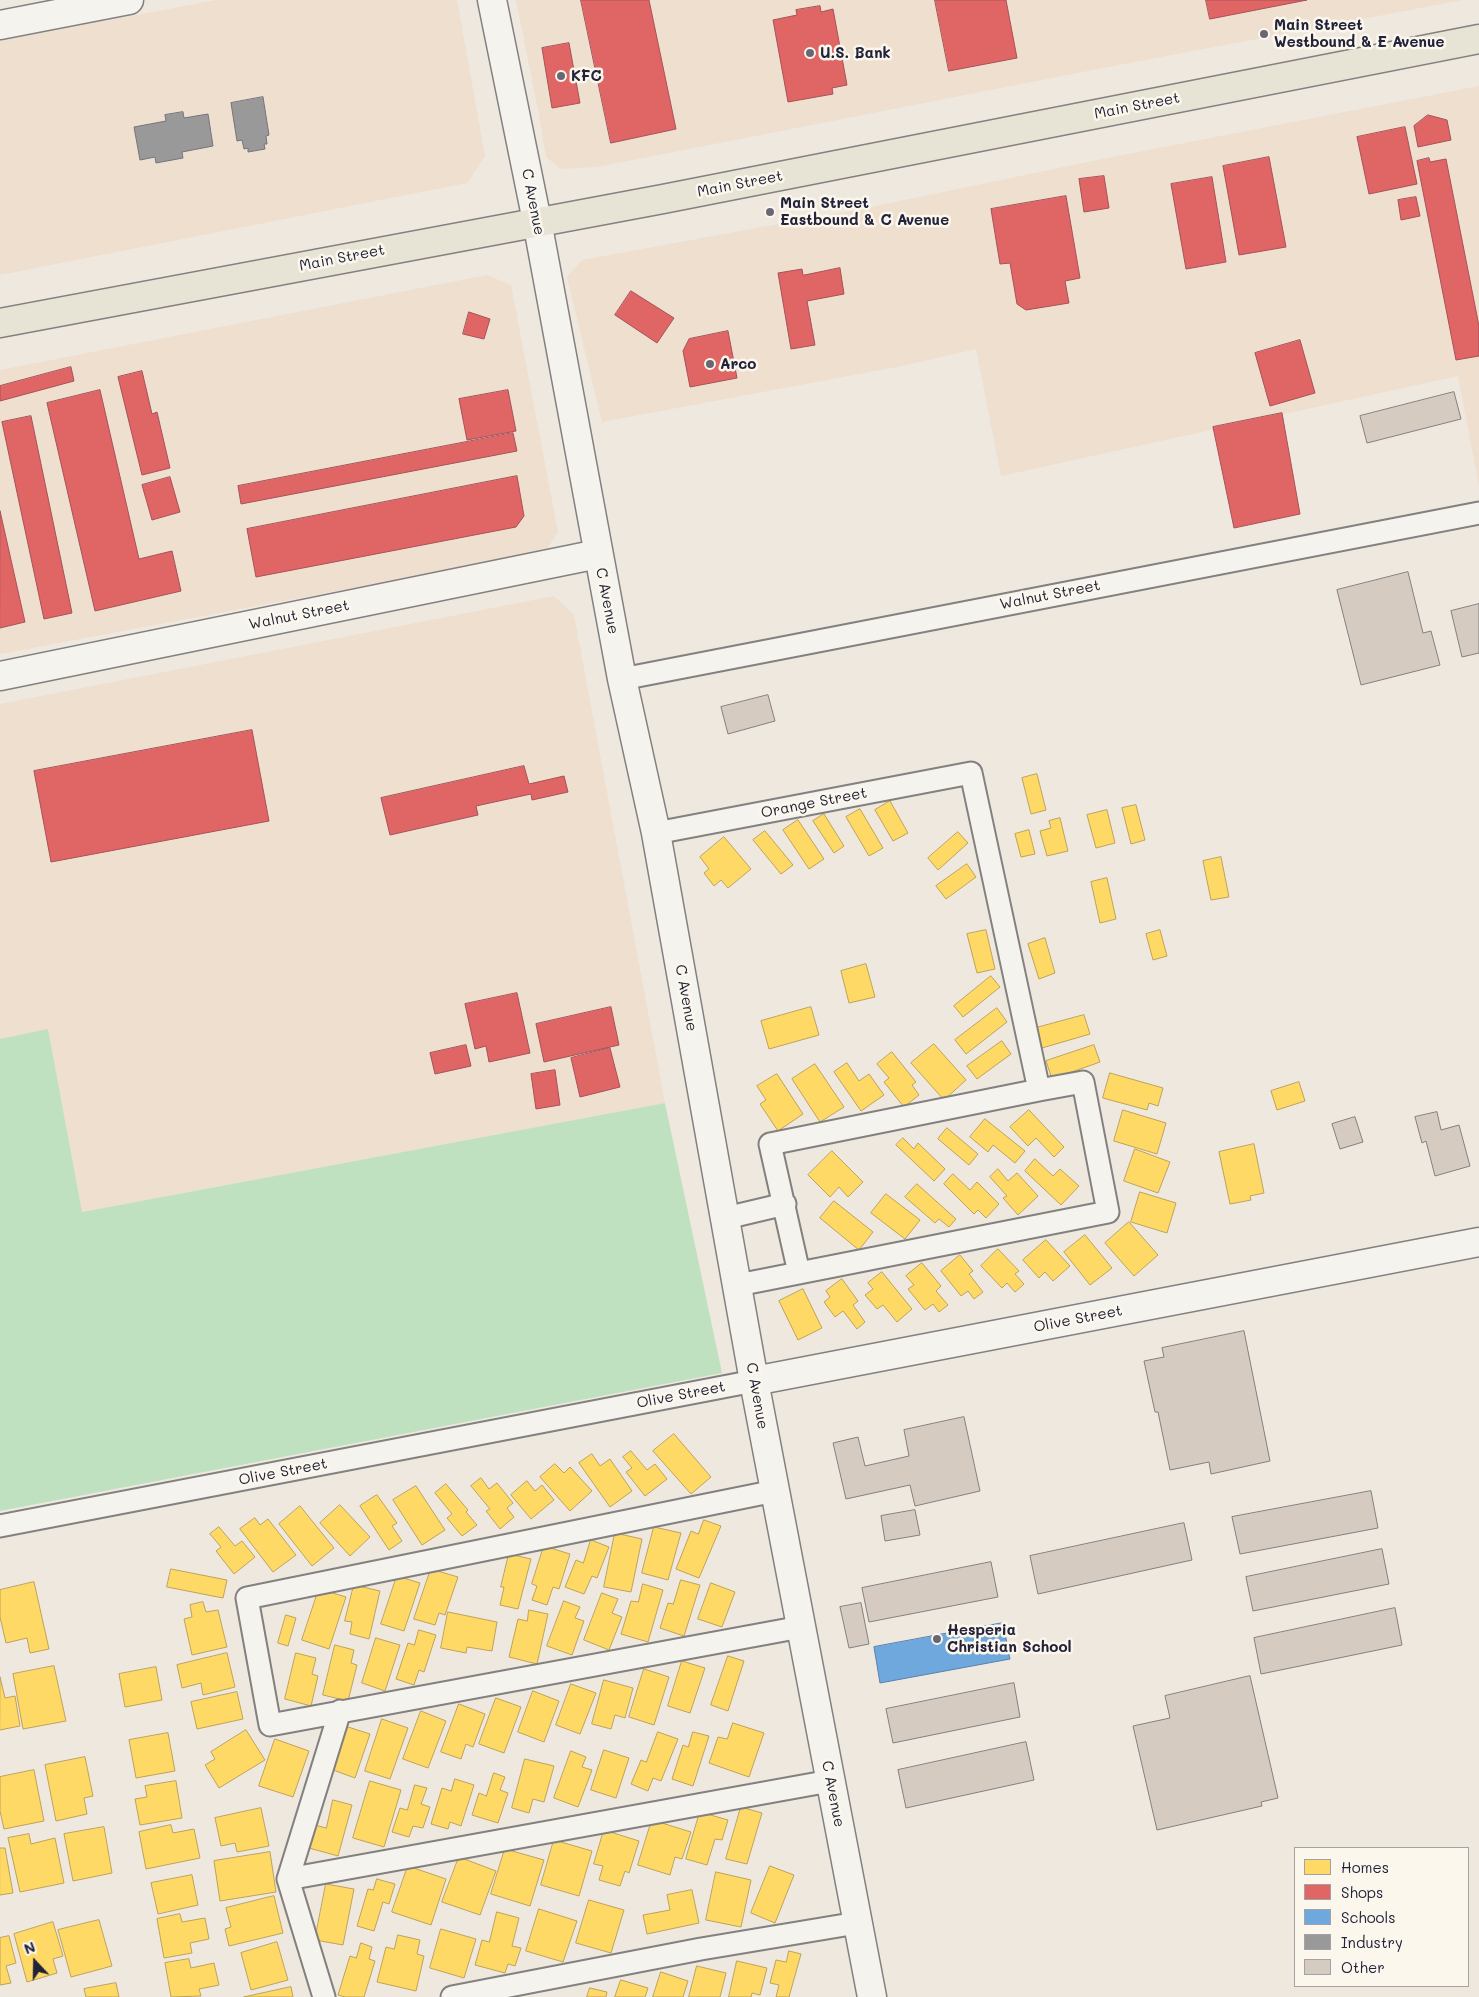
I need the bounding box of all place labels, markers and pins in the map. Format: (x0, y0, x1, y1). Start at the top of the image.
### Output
place label: Main Street Westbound & E Avenue (1274, 16, 1444, 51)
marker: Main Street Westbound & E Avenue (1258, 28, 1270, 40)
place label: U.S. Bank (820, 44, 891, 62)
marker: U.S. Bank (804, 47, 816, 59)
place label: KFC (571, 67, 602, 85)
marker: KFC (555, 70, 567, 82)
place label: Main Street Eastbound & C Avenue (780, 194, 949, 229)
marker: Main Street Eastbound & C Avenue (764, 206, 776, 218)
place label: Arco (720, 355, 756, 373)
marker: Arco (704, 358, 716, 370)
place label: Hesperia Christian School (947, 1621, 1072, 1656)
marker: Hesperia Christian School (931, 1633, 943, 1645)

